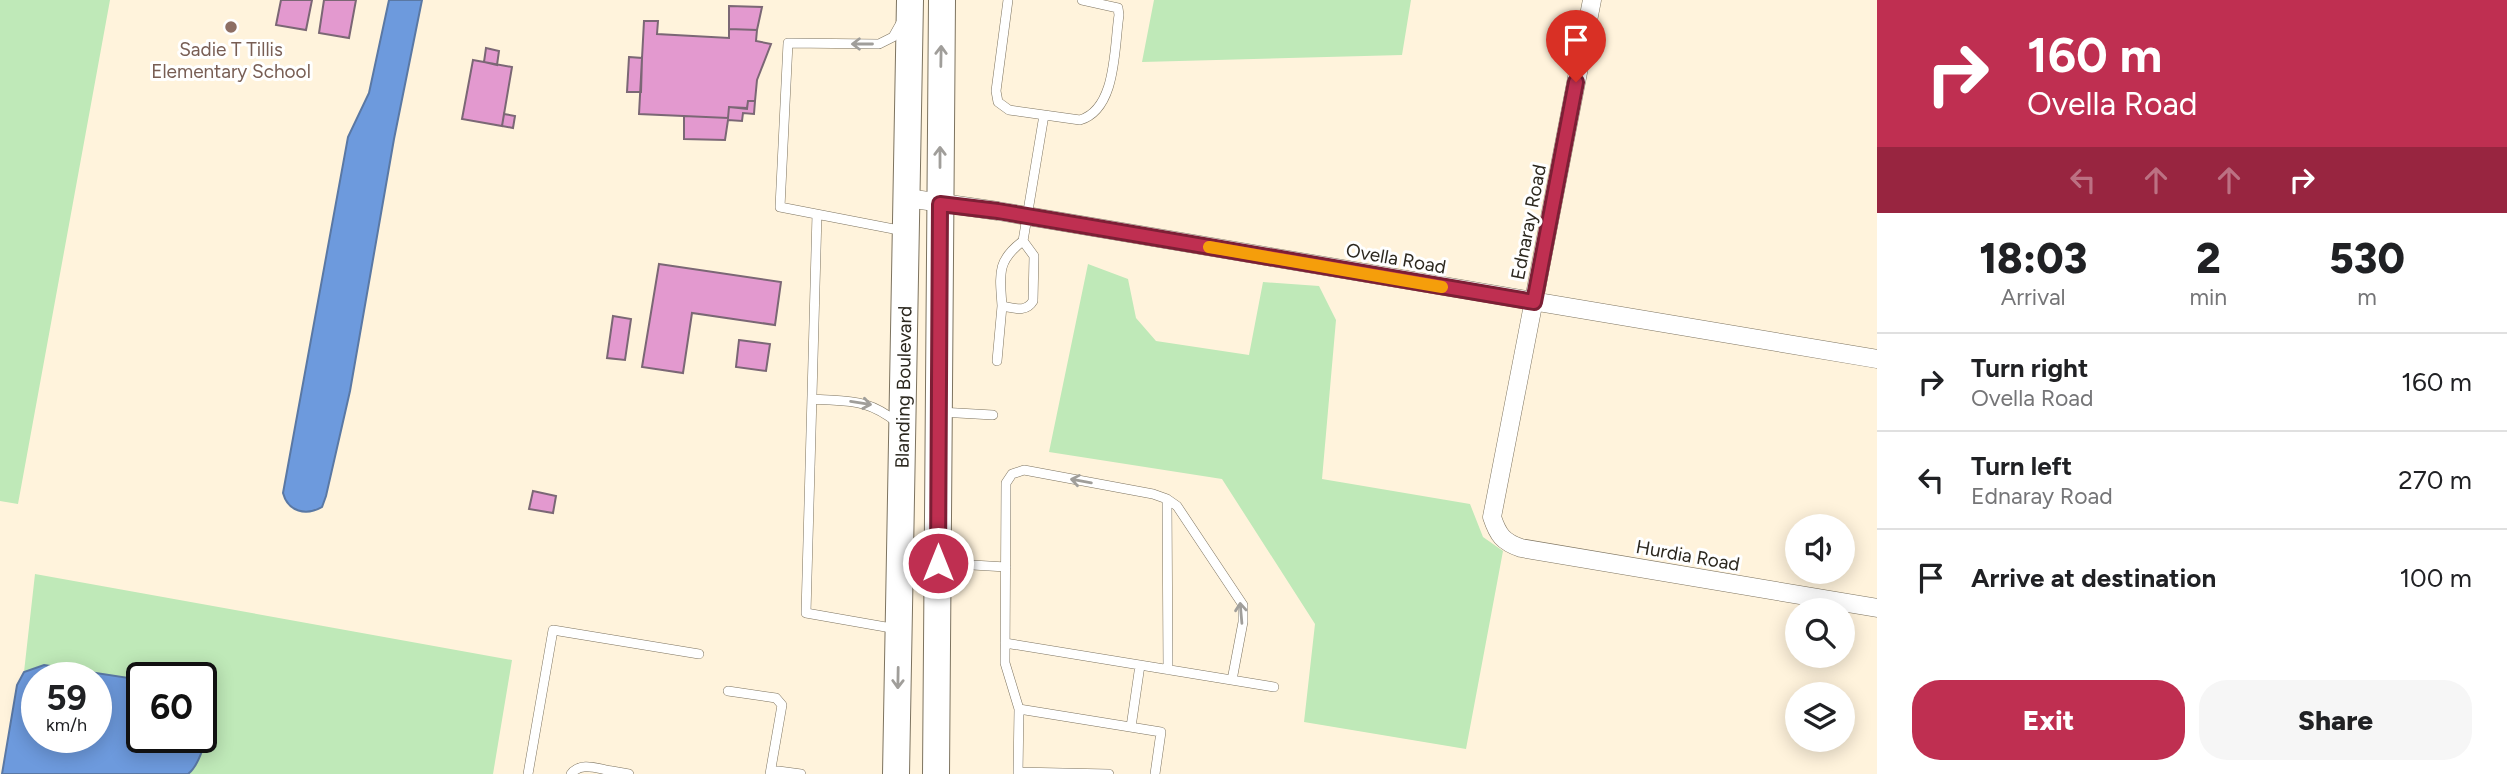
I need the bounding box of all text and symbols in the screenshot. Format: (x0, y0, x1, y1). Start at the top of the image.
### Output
pin (1546, 10, 1606, 82)
marker: Sadie T Tillis Elementary School (223, 19, 239, 35)
icon: arrive (1557, 21, 1595, 59)
text: 160 m (2027, 25, 2162, 84)
icon: right (1912, 28, 2003, 119)
one-way arrow (850, 37, 873, 51)
place label: Sadie T Tillis Elementary School (151, 38, 311, 83)
one-way arrow (934, 44, 948, 67)
text: Ovella Road (2027, 85, 2198, 123)
one-way arrow (934, 146, 947, 169)
icon: left (2064, 161, 2102, 199)
icon: ahead (2137, 161, 2175, 199)
icon: ahead (2210, 161, 2248, 199)
icon: right (2283, 161, 2321, 199)
street label: Ednaray Road (1506, 162, 1551, 282)
text: 18:03 (1979, 233, 2087, 284)
text: 2 (2196, 233, 2221, 284)
text: 530 (2329, 233, 2405, 284)
street label: Ovella Road (1344, 238, 1448, 279)
text: Arrival (2001, 283, 2066, 311)
text: min (2189, 283, 2227, 311)
text: m (2357, 283, 2377, 311)
street label: Blanding Boulevard (891, 306, 916, 469)
text: Turn right (1971, 352, 2088, 384)
icon: right (1912, 363, 1950, 401)
text: 160 m (2401, 366, 2472, 398)
text: Ovella Road (1971, 384, 2094, 412)
one-way arrow (849, 397, 872, 410)
text: Turn left (1971, 450, 2072, 482)
icon: left (1912, 461, 1950, 499)
text: 270 m (2398, 464, 2472, 496)
one-way arrow (1070, 473, 1093, 487)
text: Ednaray Road (1971, 482, 2113, 510)
map controls (1785, 514, 1855, 752)
button: sound (1785, 514, 1855, 584)
position arrow (901, 526, 975, 600)
street label: Hurdia Road (1634, 535, 1742, 576)
icon: arrive (1912, 559, 1950, 597)
text: Arrive at destination (1971, 562, 2216, 594)
text: 100 m (2399, 562, 2472, 594)
button: search (1785, 598, 1855, 668)
one-way arrow (1234, 603, 1247, 625)
speed limit sign: 60 (126, 662, 217, 753)
one-way arrow (891, 666, 904, 689)
text: 59 (46, 677, 87, 719)
button: Exit (1912, 680, 2185, 760)
button: Share (2199, 680, 2472, 760)
button: layers (1785, 682, 1855, 752)
text: km/h (46, 714, 87, 736)

